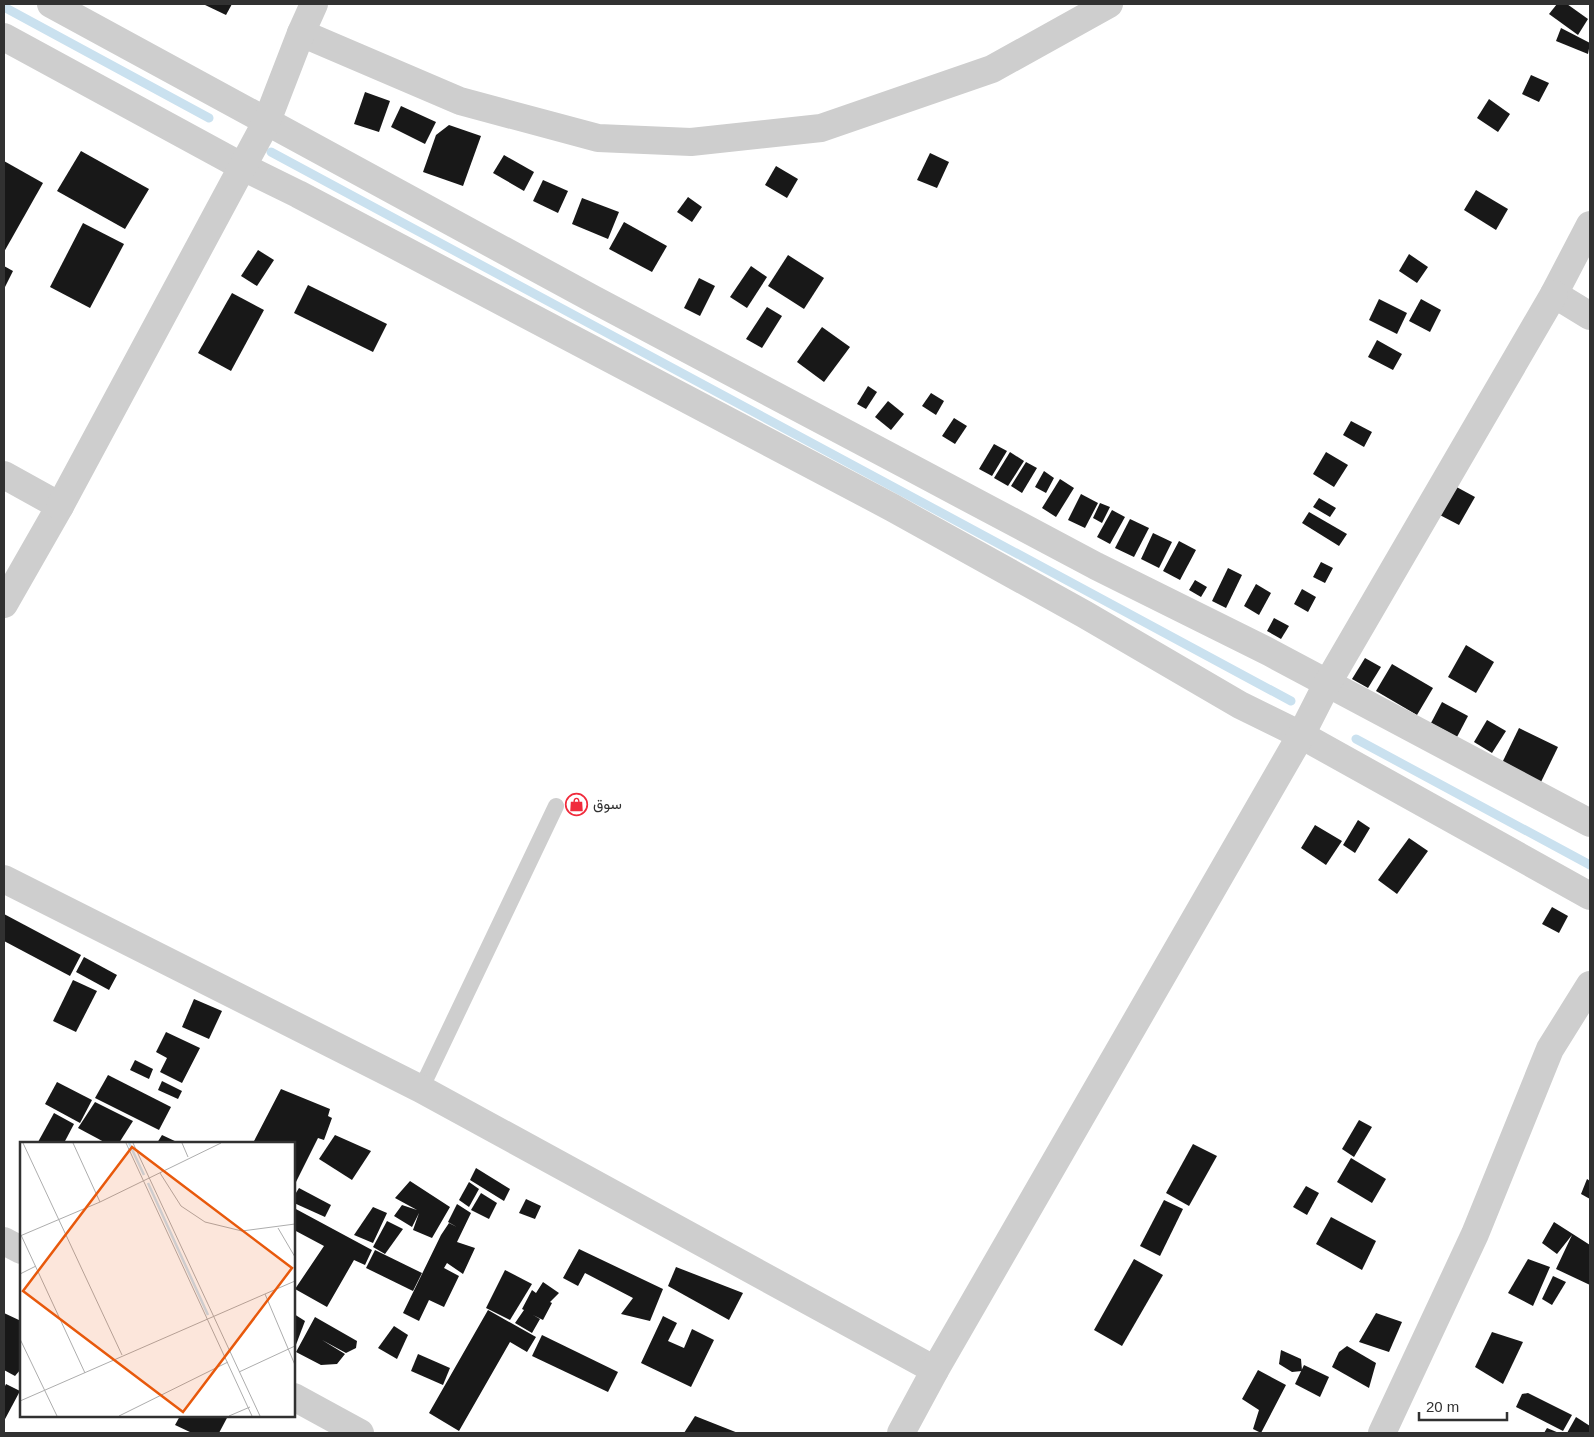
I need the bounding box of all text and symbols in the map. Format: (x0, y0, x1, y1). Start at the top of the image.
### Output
shop icon: سوق (565, 792, 589, 816)
place label: سوق (593, 795, 622, 813)
inset map (20, 1142, 295, 1417)
scale bar (1419, 1390, 1506, 1422)
text: 20 m (1426, 1398, 1459, 1415)

